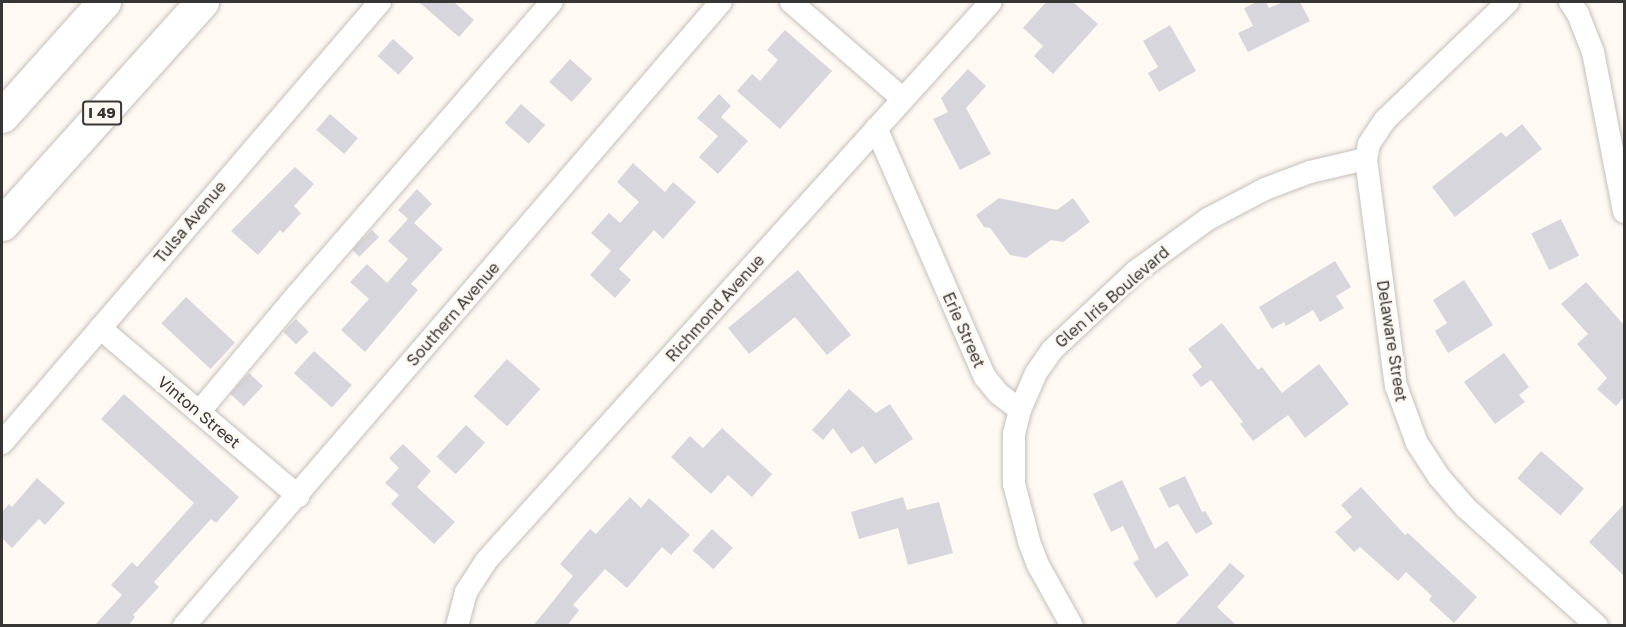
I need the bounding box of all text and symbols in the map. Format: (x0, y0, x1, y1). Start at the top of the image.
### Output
road number: I 49 (81, 101, 123, 125)
street label: Tulsa Avenue (150, 177, 230, 267)
street label: Glen Iris Boulevard (1051, 242, 1173, 352)
street label: Richmond Avenue (662, 250, 768, 366)
street label: Southern Avenue (403, 258, 503, 370)
street label: Delaware Street (1373, 279, 1411, 403)
street label: Erie Street (939, 289, 989, 371)
street label: Vinton Street (154, 372, 244, 452)

